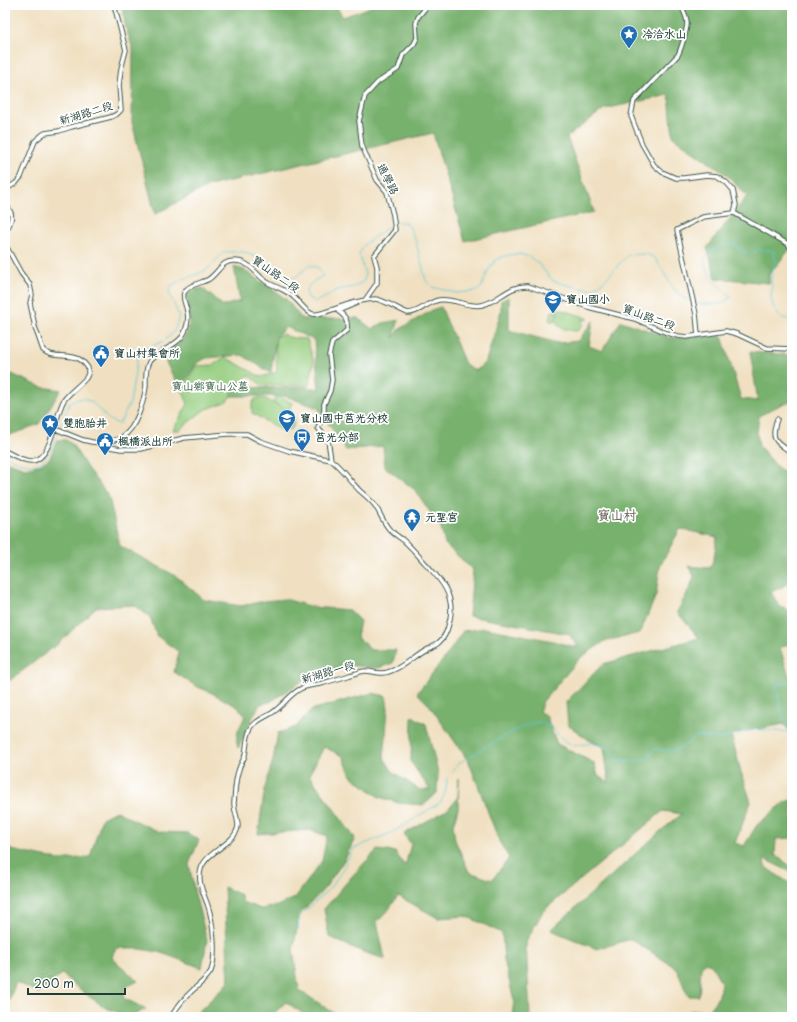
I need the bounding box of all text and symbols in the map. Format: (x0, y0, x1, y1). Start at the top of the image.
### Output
place icon: 冷洽水山 (619, 24, 639, 49)
place label: 冷洽水山 (642, 25, 686, 42)
street label: 新湖路二段 (57, 96, 115, 129)
street label: 通學路 (373, 160, 404, 197)
street label: 寶山路二段 (249, 251, 304, 296)
school or university icon: 寶山國小 (543, 289, 563, 314)
place label: 寶山國小 (566, 290, 610, 307)
street label: 寶山路二段 (620, 299, 678, 334)
public building icon: 寶山村集會所 (91, 343, 111, 368)
place label: 寶山村集會所 (114, 344, 180, 361)
park label: 寶山鄉寶山公墓 (172, 377, 249, 394)
school or university icon: 寶山國中莒光分校 (277, 408, 297, 433)
place label: 寶山國中莒光分校 (300, 409, 388, 426)
place icon: 雙胞胎井 (40, 413, 60, 438)
place label: 雙胞胎井 (63, 414, 107, 431)
bus stop icon: 莒光分部 (292, 427, 312, 452)
place label: 莒光分部 (315, 428, 359, 445)
public building icon: 楓橋派出所 (95, 431, 115, 456)
place label: 楓橋派出所 (118, 432, 173, 449)
district label: 寶山村 (597, 505, 637, 524)
temple icon: 元聖宮 (402, 507, 422, 532)
place label: 元聖宮 (425, 508, 458, 525)
street label: 新湖路一段 (299, 656, 357, 687)
scale bar (28, 970, 125, 996)
text: 200 m (34, 974, 74, 992)

